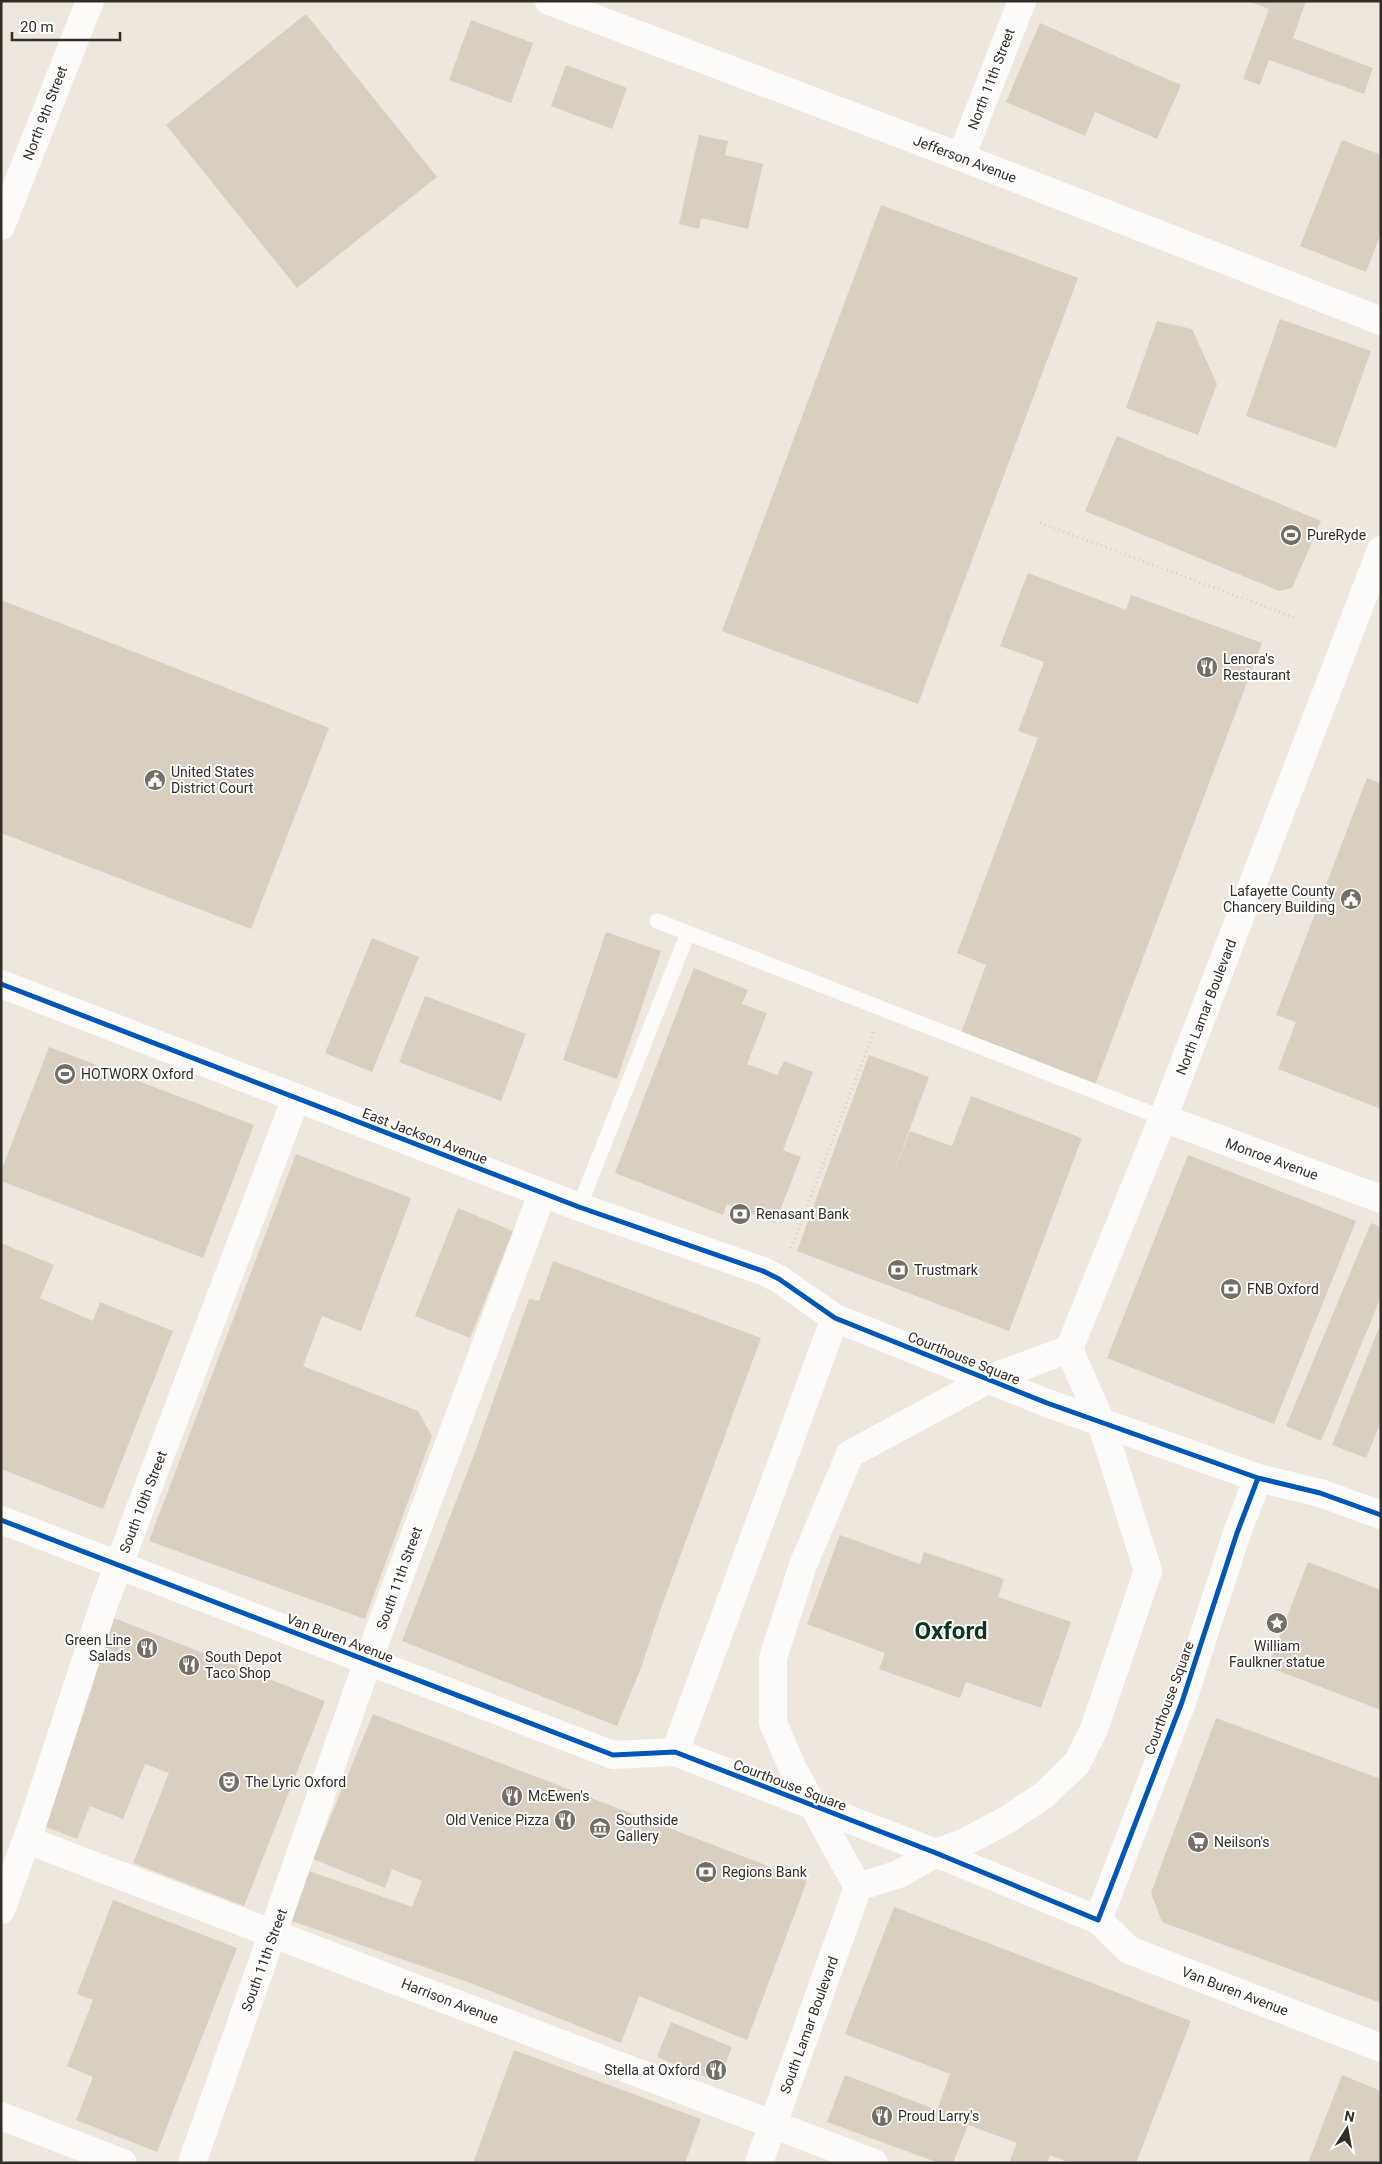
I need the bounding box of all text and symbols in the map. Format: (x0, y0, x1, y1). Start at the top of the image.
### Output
scale bar (12, 10, 120, 42)
text: 20 m (20, 18, 54, 36)
street label: North 11th Street (964, 26, 1018, 132)
street label: North 9th Street (20, 63, 70, 162)
street label: Jefferson Avenue (911, 132, 1019, 186)
sports icon: PureRyde (1279, 523, 1303, 547)
place label: PureRyde (1307, 527, 1366, 543)
place label: Lenora's Restaurant (1223, 651, 1291, 683)
restaurant icon: Lenora's Restaurant (1195, 655, 1219, 679)
place label: United States District Court (171, 764, 254, 796)
public building icon: United States District Court (143, 768, 167, 792)
place label: Lafayette County Chancery Building (1223, 883, 1335, 915)
public building icon: Lafayette County Chancery Building (1339, 887, 1363, 911)
street label: North Lamar Boulevard (1173, 937, 1239, 1077)
sports icon: HOTWORX Oxford (53, 1062, 77, 1086)
place label: HOTWORX Oxford (81, 1066, 194, 1082)
street label: East Jackson Avenue (360, 1105, 490, 1167)
street label: Monroe Avenue (1224, 1135, 1320, 1183)
bank icon: Renasant Bank (728, 1202, 752, 1226)
place label: Renasant Bank (756, 1206, 850, 1222)
bank icon: Trustmark (886, 1258, 910, 1282)
place label: Trustmark (914, 1262, 979, 1278)
bank icon: FNB Oxford (1219, 1277, 1243, 1301)
place label: FNB Oxford (1247, 1281, 1319, 1297)
street label: Courthouse Square (906, 1328, 1022, 1388)
street label: South 10th Street (116, 1448, 170, 1555)
street label: South 11th Street (373, 1524, 425, 1632)
street label: Van Buren Avenue (284, 1610, 396, 1666)
place icon: William Faulkner statue (1265, 1611, 1289, 1635)
district label: Oxford (915, 1617, 987, 1645)
place label: Green Line Salads (65, 1632, 131, 1664)
restaurant icon: Green Line Salads (135, 1636, 159, 1660)
place label: William Faulkner statue (1229, 1638, 1325, 1670)
street label: Courthouse Square (1141, 1639, 1197, 1757)
place label: South Depot Taco Shop (205, 1649, 282, 1681)
restaurant icon: South Depot Taco Shop (177, 1653, 201, 1677)
street label: Courthouse Square (731, 1756, 849, 1814)
theatre icon: The Lyric Oxford (217, 1770, 241, 1794)
place label: The Lyric Oxford (245, 1774, 346, 1790)
restaurant icon: McEwen's (500, 1784, 524, 1808)
place label: McEwen's (528, 1788, 589, 1804)
restaurant icon: Old Venice Pizza (553, 1808, 577, 1832)
place label: Old Venice Pizza (445, 1812, 549, 1828)
place label: Southside Gallery (616, 1812, 678, 1844)
museum icon: Southside Gallery (588, 1816, 612, 1840)
supermarket icon: Neilson's (1186, 1830, 1210, 1854)
place label: Neilson's (1214, 1834, 1270, 1850)
bank icon: Regions Bank (694, 1860, 718, 1884)
place label: Regions Bank (722, 1864, 808, 1880)
street label: South 11th Street (238, 1906, 290, 2014)
street label: South Lamar Boulevard (777, 1954, 841, 2096)
street label: Van Buren Avenue (1179, 1963, 1291, 2019)
street label: Harrison Avenue (399, 1975, 501, 2027)
restaurant icon: Stella at Oxford (704, 2058, 728, 2082)
place label: Stella at Oxford (604, 2062, 700, 2078)
restaurant icon: Proud Larry's (870, 2104, 894, 2128)
north arrow (1322, 2104, 1372, 2154)
text: N (1343, 2107, 1356, 2125)
place label: Proud Larry's (898, 2108, 979, 2124)

